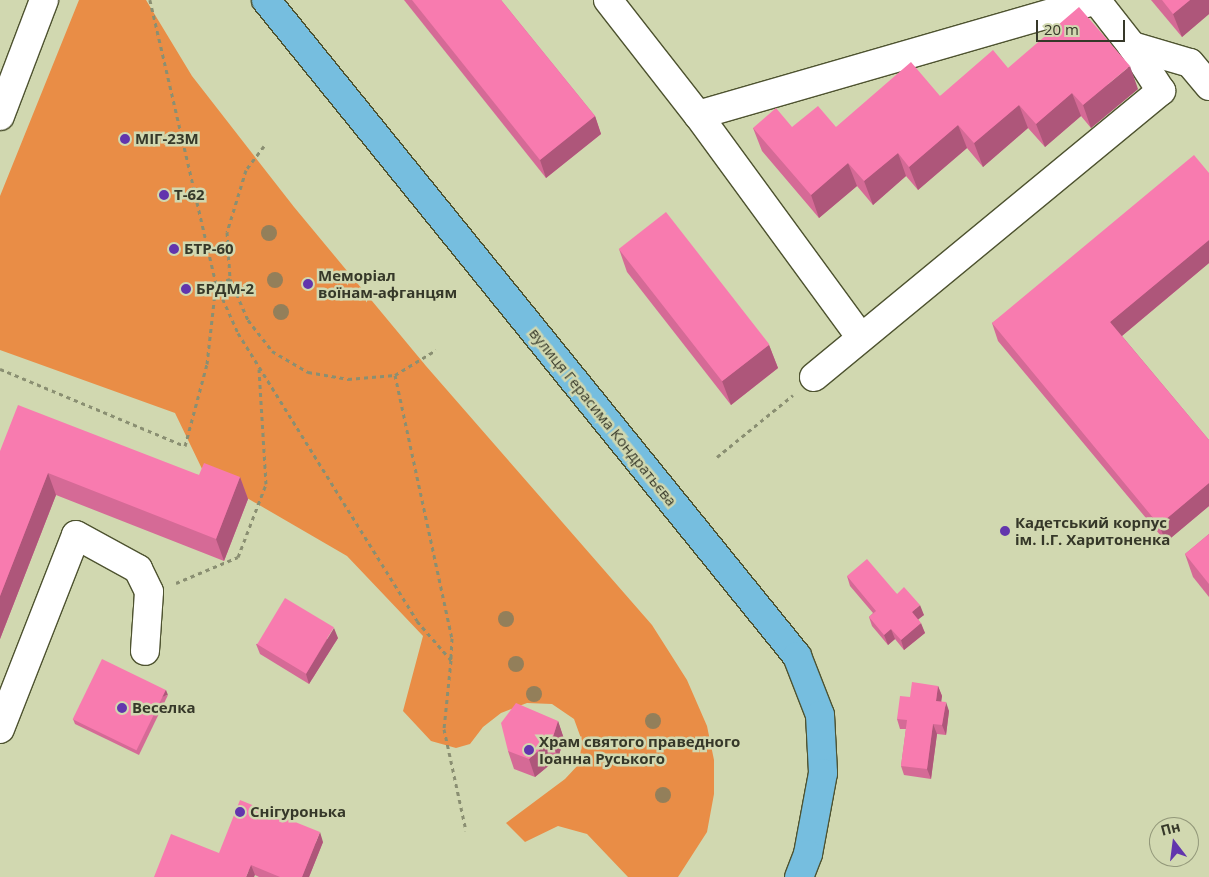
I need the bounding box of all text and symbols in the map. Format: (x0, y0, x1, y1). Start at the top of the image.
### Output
scale bar (1039, 10, 1128, 42)
text: 20 m (1044, 19, 1079, 39)
place label: МІГ-23М (135, 130, 199, 148)
marker: МІГ-23М (119, 133, 131, 145)
place label: Т-62 (174, 186, 205, 204)
marker: Т-62 (158, 189, 170, 201)
place label: БТР-60 (184, 240, 234, 258)
marker: БТР-60 (168, 243, 180, 255)
place label: Меморіал воїнам-афганцям (318, 266, 457, 301)
marker: Меморіал воїнам-афганцям (302, 278, 314, 290)
place label: БРДМ-2 (196, 280, 254, 298)
marker: БРДМ-2 (180, 283, 192, 295)
street label: вулиця Герасима Кондратьєва (526, 324, 680, 510)
place label: Кадетський корпус ім. І.Г. Харитоненка (1015, 513, 1170, 548)
marker: Кадетський корпус ім. І.Г. Харитоненка (999, 525, 1011, 537)
place label: Веселка (132, 699, 196, 717)
marker: Веселка (116, 702, 128, 714)
place label: Храм святого праведного Іоанна Руського (539, 732, 740, 767)
marker: Храм святого праведного Іоанна Руського (523, 744, 535, 756)
place label: Снігуронька (250, 803, 346, 821)
marker: Снігуронька (234, 806, 246, 818)
text: Пн (1158, 816, 1182, 840)
north arrow (1149, 817, 1199, 867)

